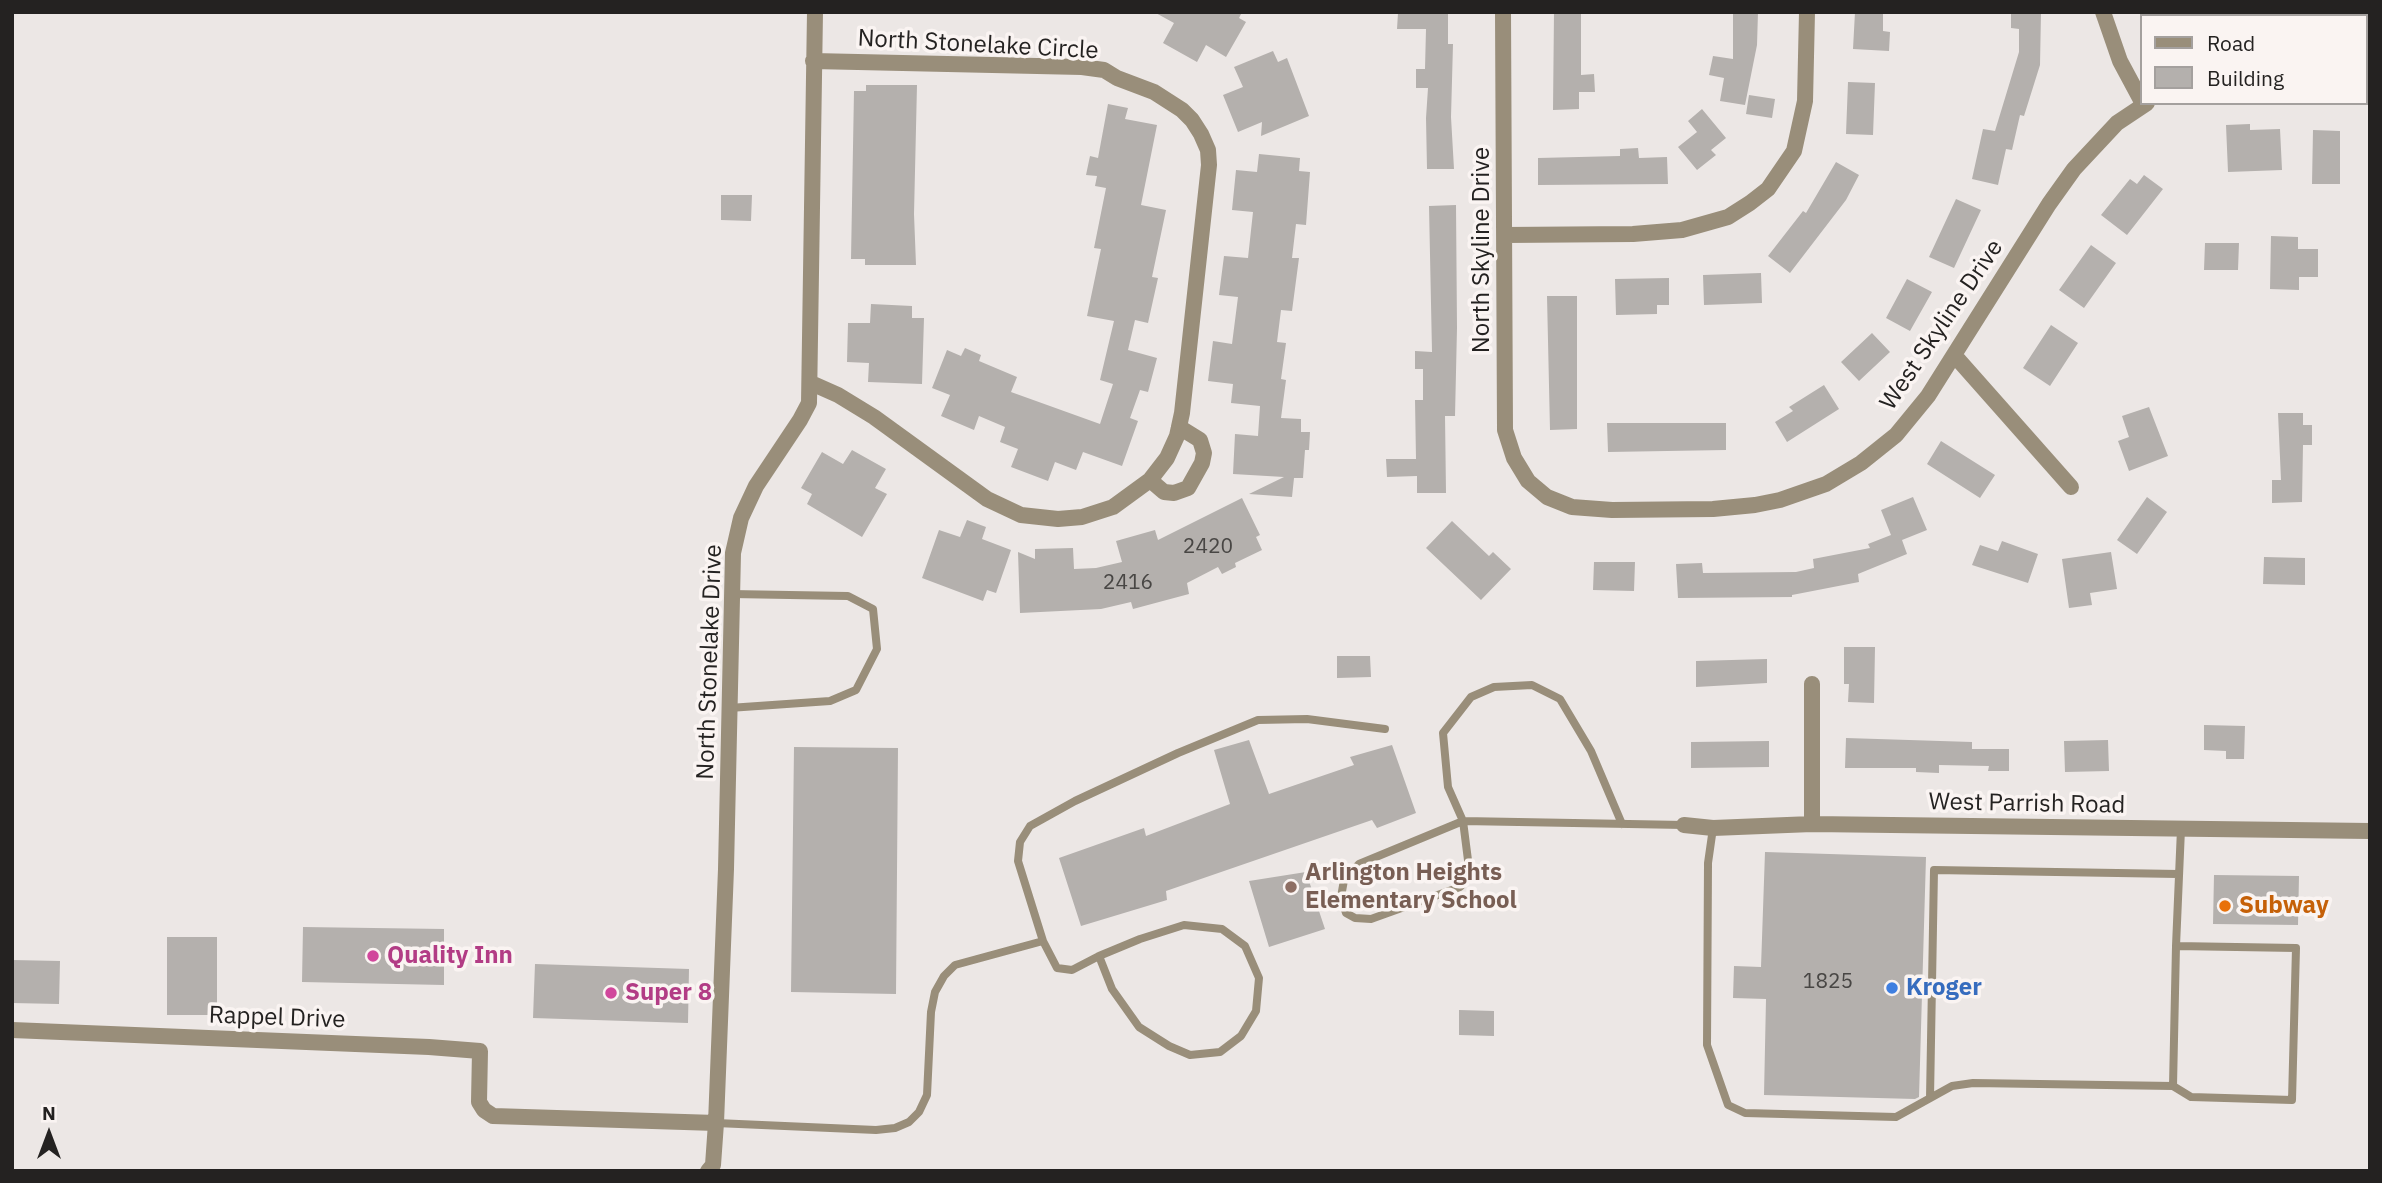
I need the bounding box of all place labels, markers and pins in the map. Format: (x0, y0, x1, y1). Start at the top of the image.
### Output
place label: Arlington Heights Elementary School (1305, 859, 1517, 915)
marker: Arlington Heights Elementary School (1283, 879, 1299, 895)
place label: Subway (2239, 892, 2329, 920)
marker: Subway (2217, 898, 2233, 914)
place label: Quality Inn (387, 942, 513, 970)
marker: Quality Inn (365, 948, 381, 964)
place label: Kroger (1906, 974, 1982, 1002)
place label: Super 8 (625, 979, 712, 1007)
marker: Kroger (1884, 980, 1900, 996)
marker: Super 8 (603, 985, 619, 1001)

